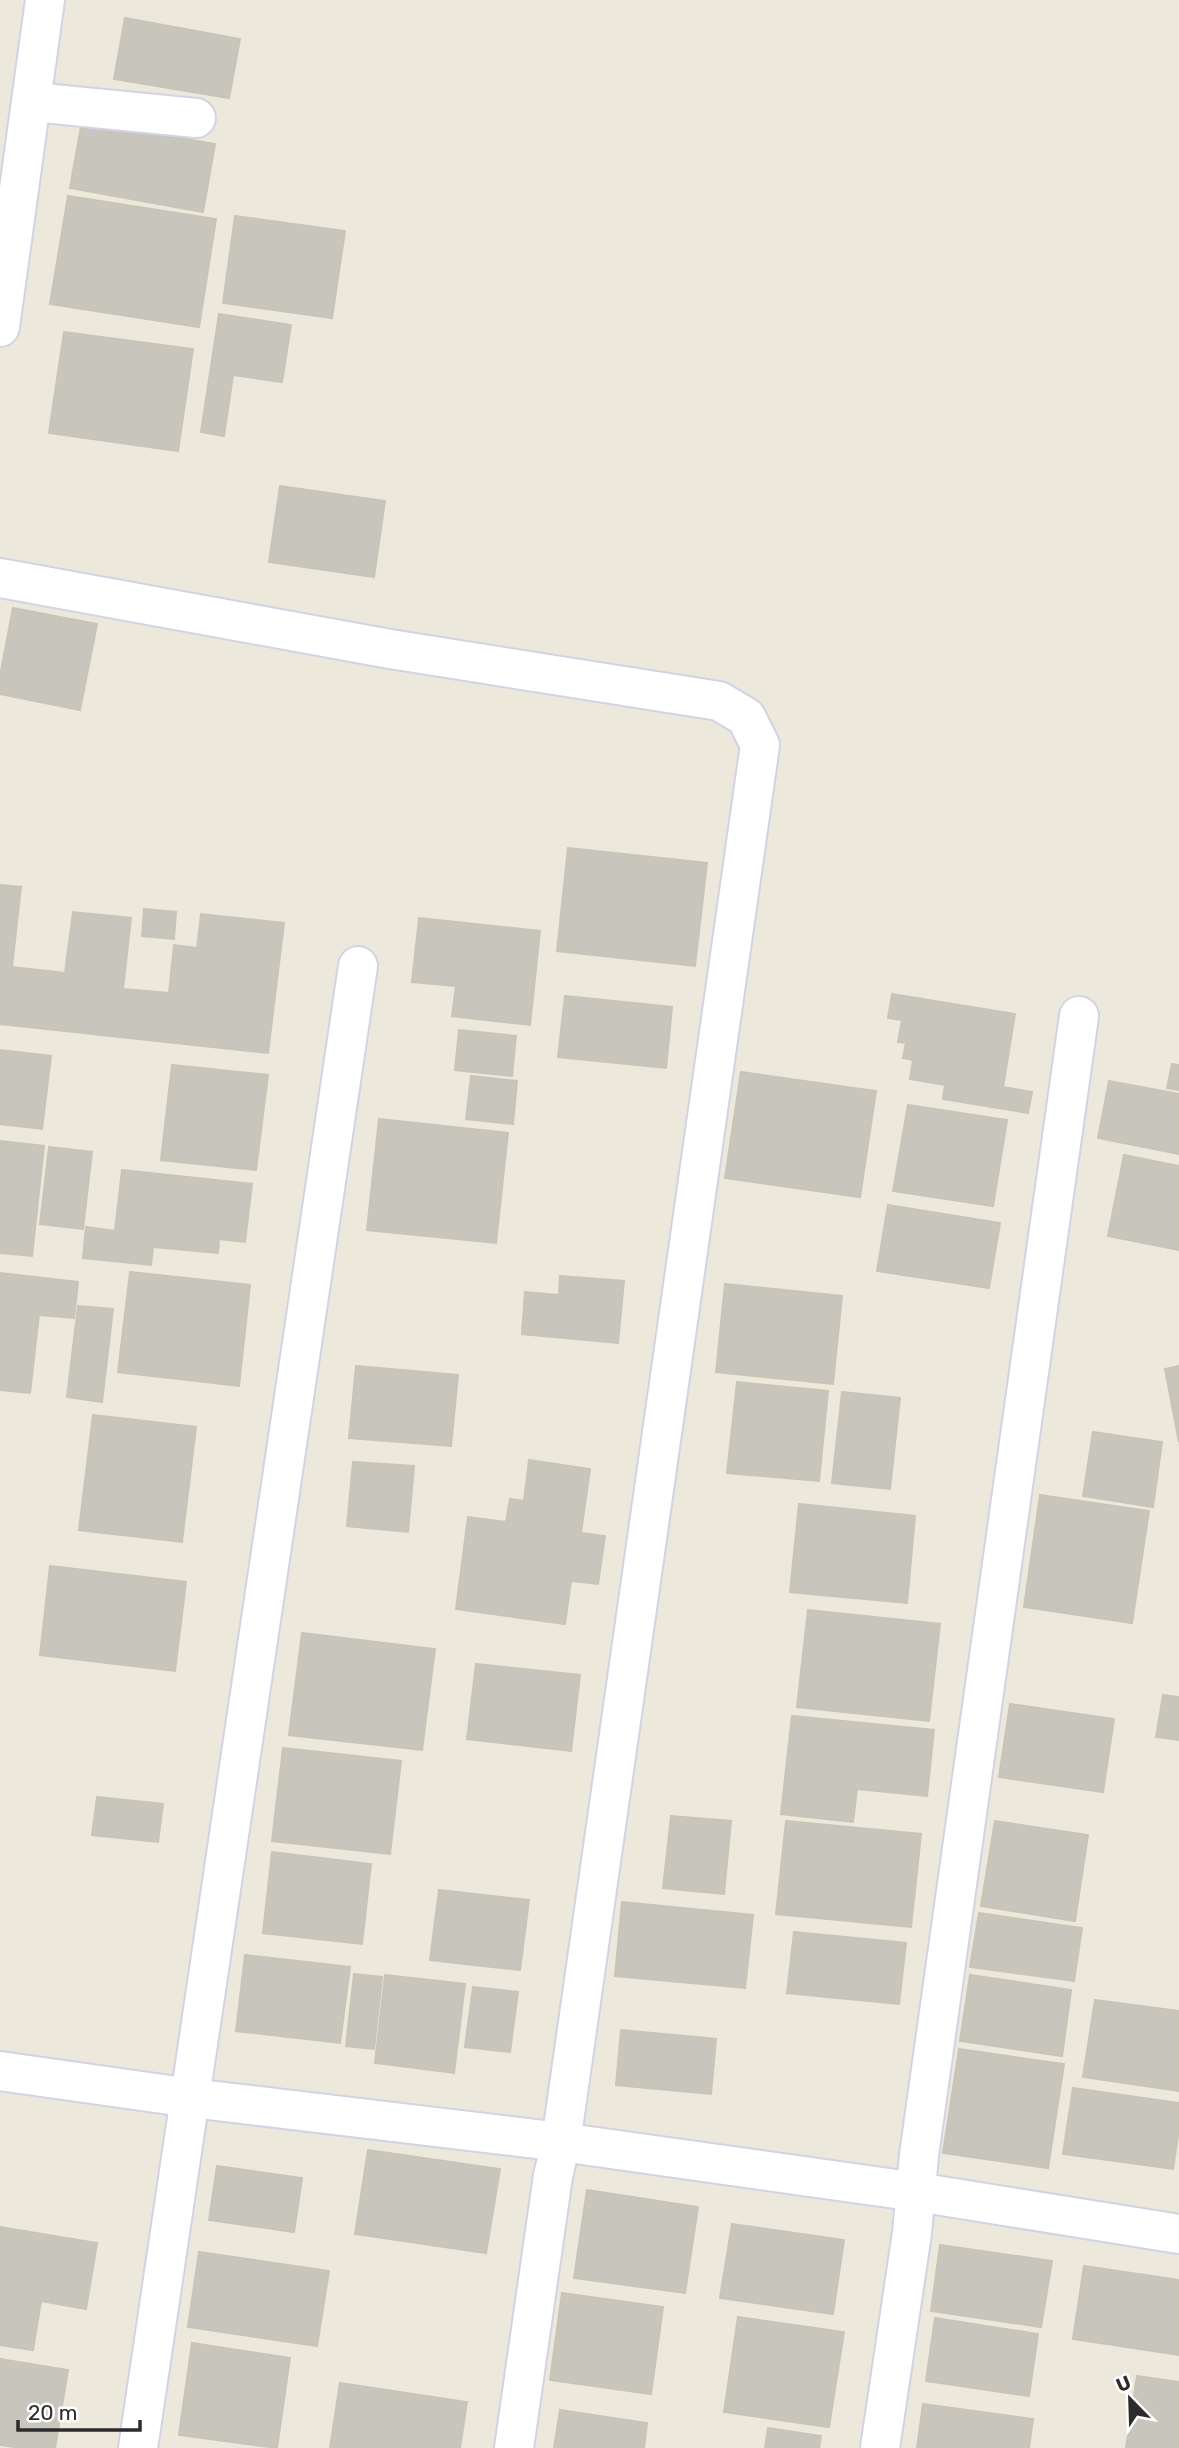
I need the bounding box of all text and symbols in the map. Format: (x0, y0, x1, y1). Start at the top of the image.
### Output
north arrow (1095, 2364, 1165, 2434)
text: U (1113, 2371, 1134, 2397)
scale bar (18, 2388, 140, 2432)
text: 20 m (28, 2400, 77, 2425)

